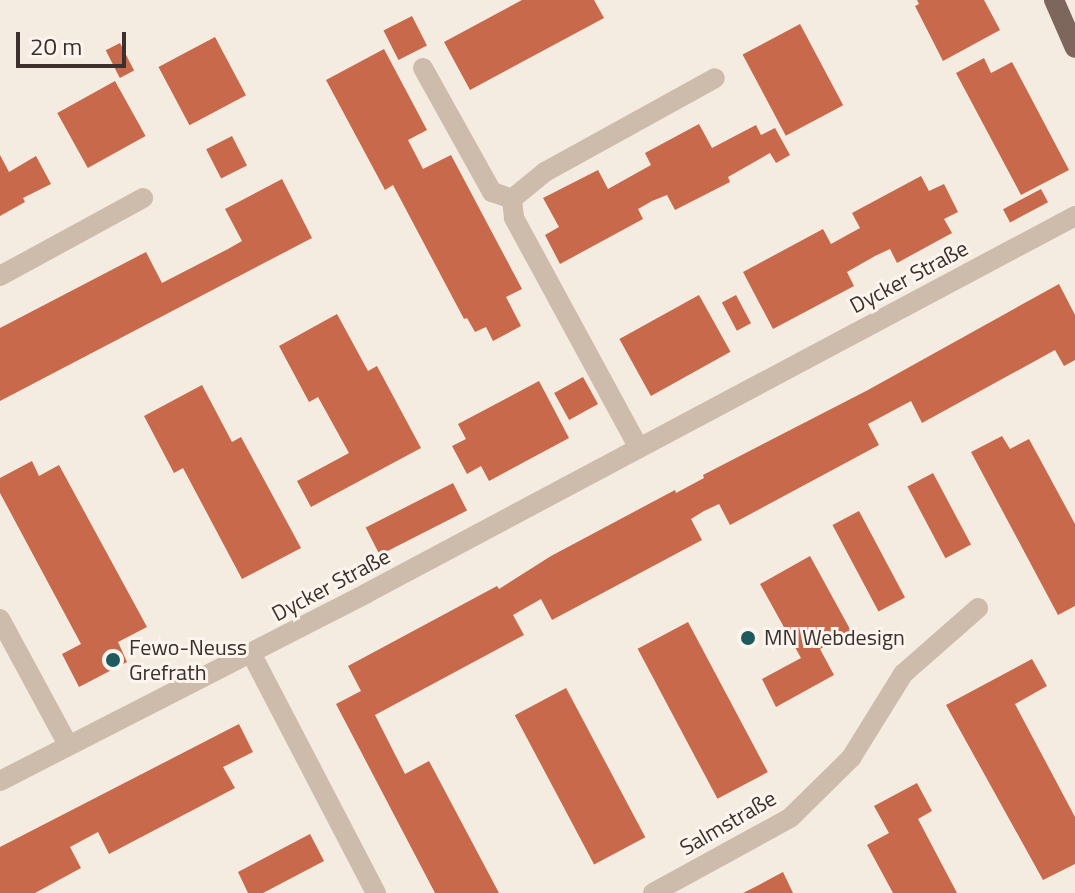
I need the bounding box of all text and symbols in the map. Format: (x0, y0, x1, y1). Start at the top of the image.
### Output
scale bar (20, 16, 130, 66)
text: 20 m (30, 28, 82, 64)
street label: Dycker Straße (845, 235, 973, 319)
street label: Dycker Straße (267, 543, 395, 627)
place label: MN Webdesign (764, 625, 905, 651)
marker: MN Webdesign (739, 629, 757, 647)
place label: Fewo-Neuss Grefrath (129, 634, 247, 686)
marker: Fewo-Neuss Grefrath (104, 651, 122, 669)
street label: Salmstraße (675, 785, 781, 861)

